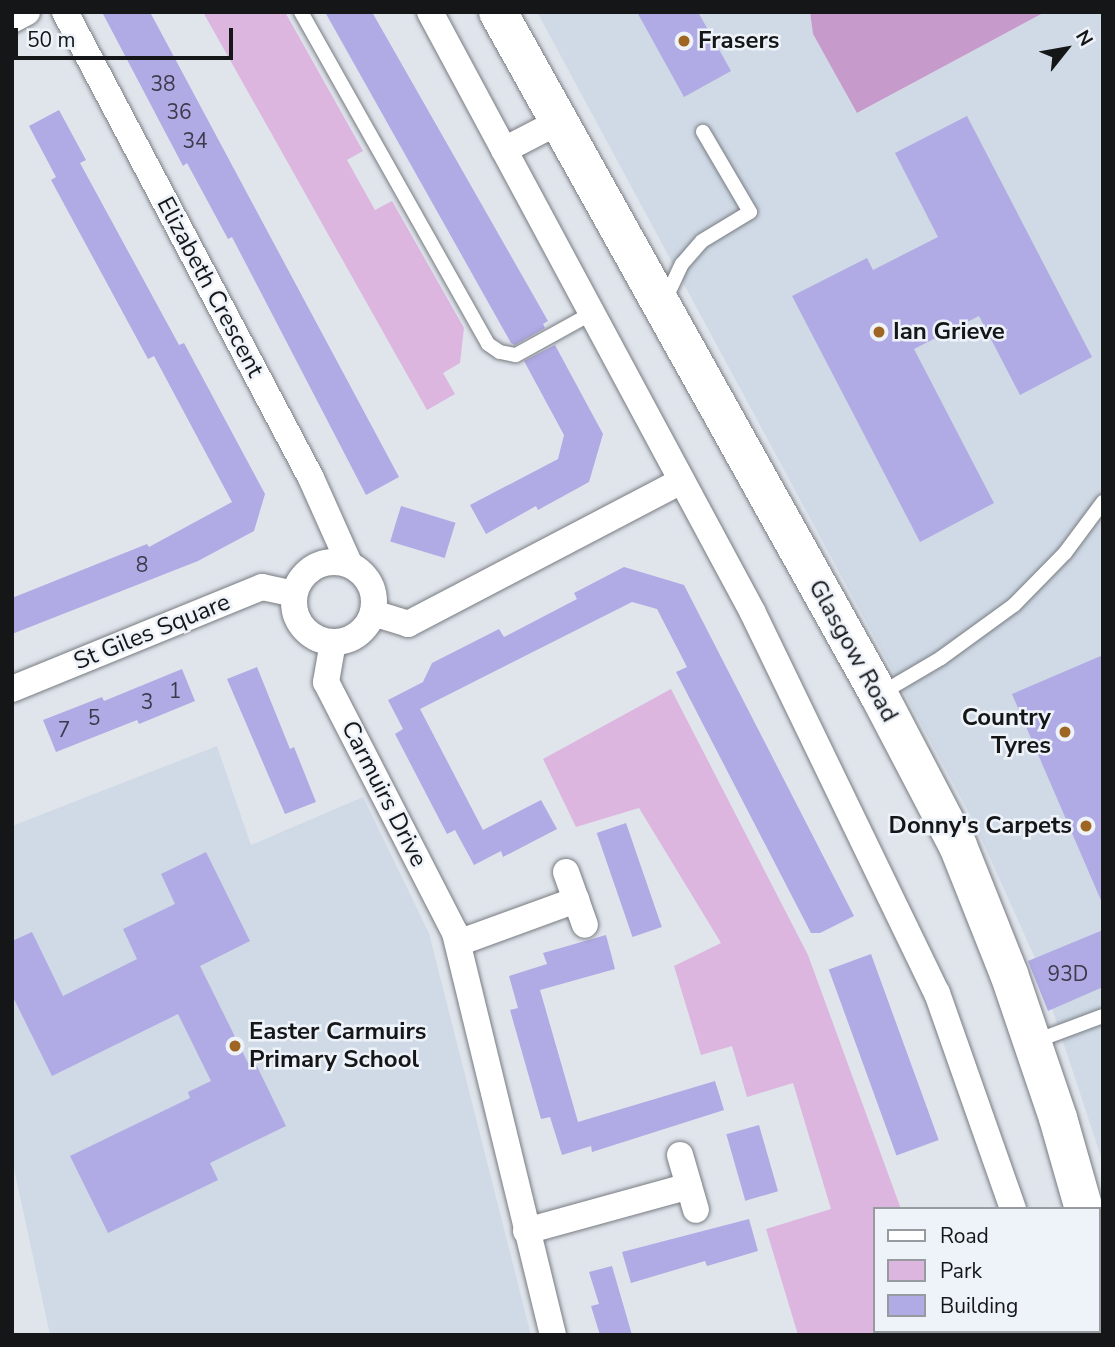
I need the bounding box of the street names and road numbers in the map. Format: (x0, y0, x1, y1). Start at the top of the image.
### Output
street label: Elizabeth Crescent (150, 192, 270, 382)
street label: Glasgow Road (802, 575, 904, 727)
street label: St Giles Square (70, 588, 234, 676)
street label: Carmuirs Drive (335, 716, 433, 872)

